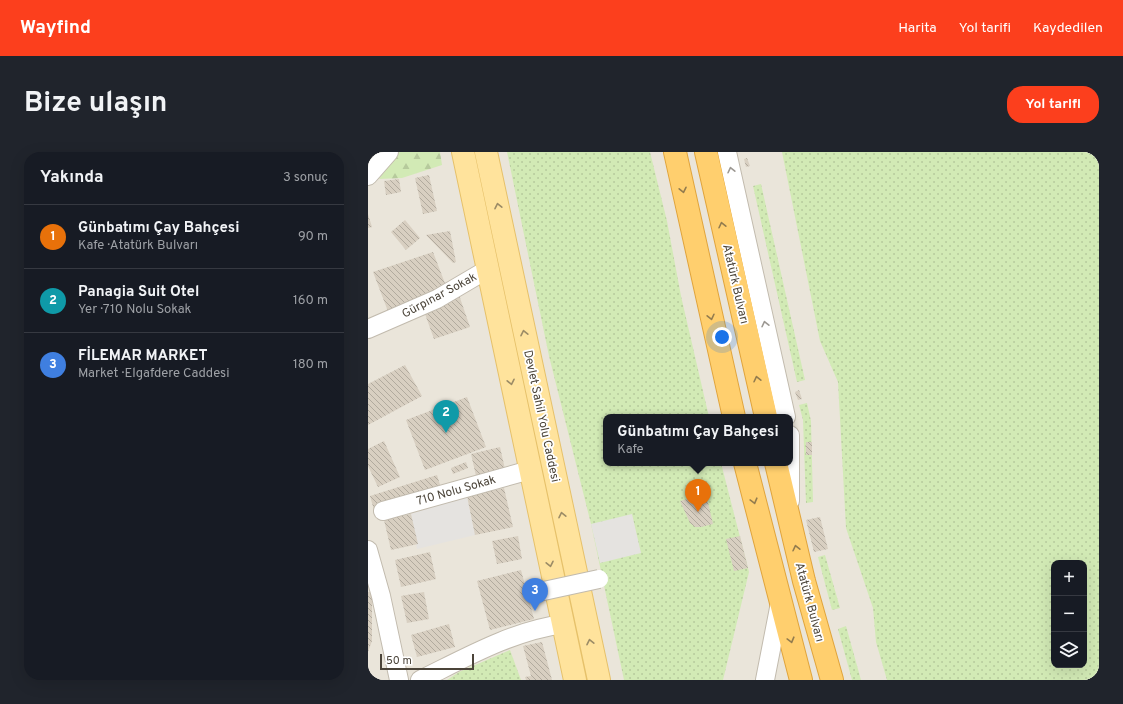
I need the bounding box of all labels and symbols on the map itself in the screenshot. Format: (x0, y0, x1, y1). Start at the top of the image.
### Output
one-way arrow (727, 167, 735, 173)
one-way arrow (678, 187, 687, 193)
one-way arrow (494, 203, 502, 209)
one-way arrow (719, 222, 727, 228)
street label: Atatürk Bulvarı (718, 243, 752, 326)
street label: Gürpınar Sokak (399, 269, 480, 322)
one-way arrow (706, 314, 714, 320)
one-way arrow (762, 321, 770, 327)
your location (712, 327, 732, 347)
one-way arrow (521, 330, 529, 336)
street label: Devlet Sahil Yolu Caddesi (519, 349, 563, 484)
one-way arrow (754, 376, 762, 382)
one-way arrow (507, 379, 515, 385)
pin: 2 (433, 400, 459, 433)
street label: 710 Nolu Sokak (415, 472, 498, 510)
pin: 1 (685, 479, 711, 512)
one-way arrow (749, 497, 758, 504)
one-way arrow (559, 512, 567, 518)
one-way arrow (792, 545, 800, 551)
one-way arrow (545, 561, 553, 567)
street label: Atatürk Bulvarı (791, 561, 827, 644)
pin: 3 (522, 578, 548, 611)
one-way arrow (786, 637, 794, 643)
one-way arrow (587, 639, 595, 645)
scale bar (380, 652, 474, 671)

